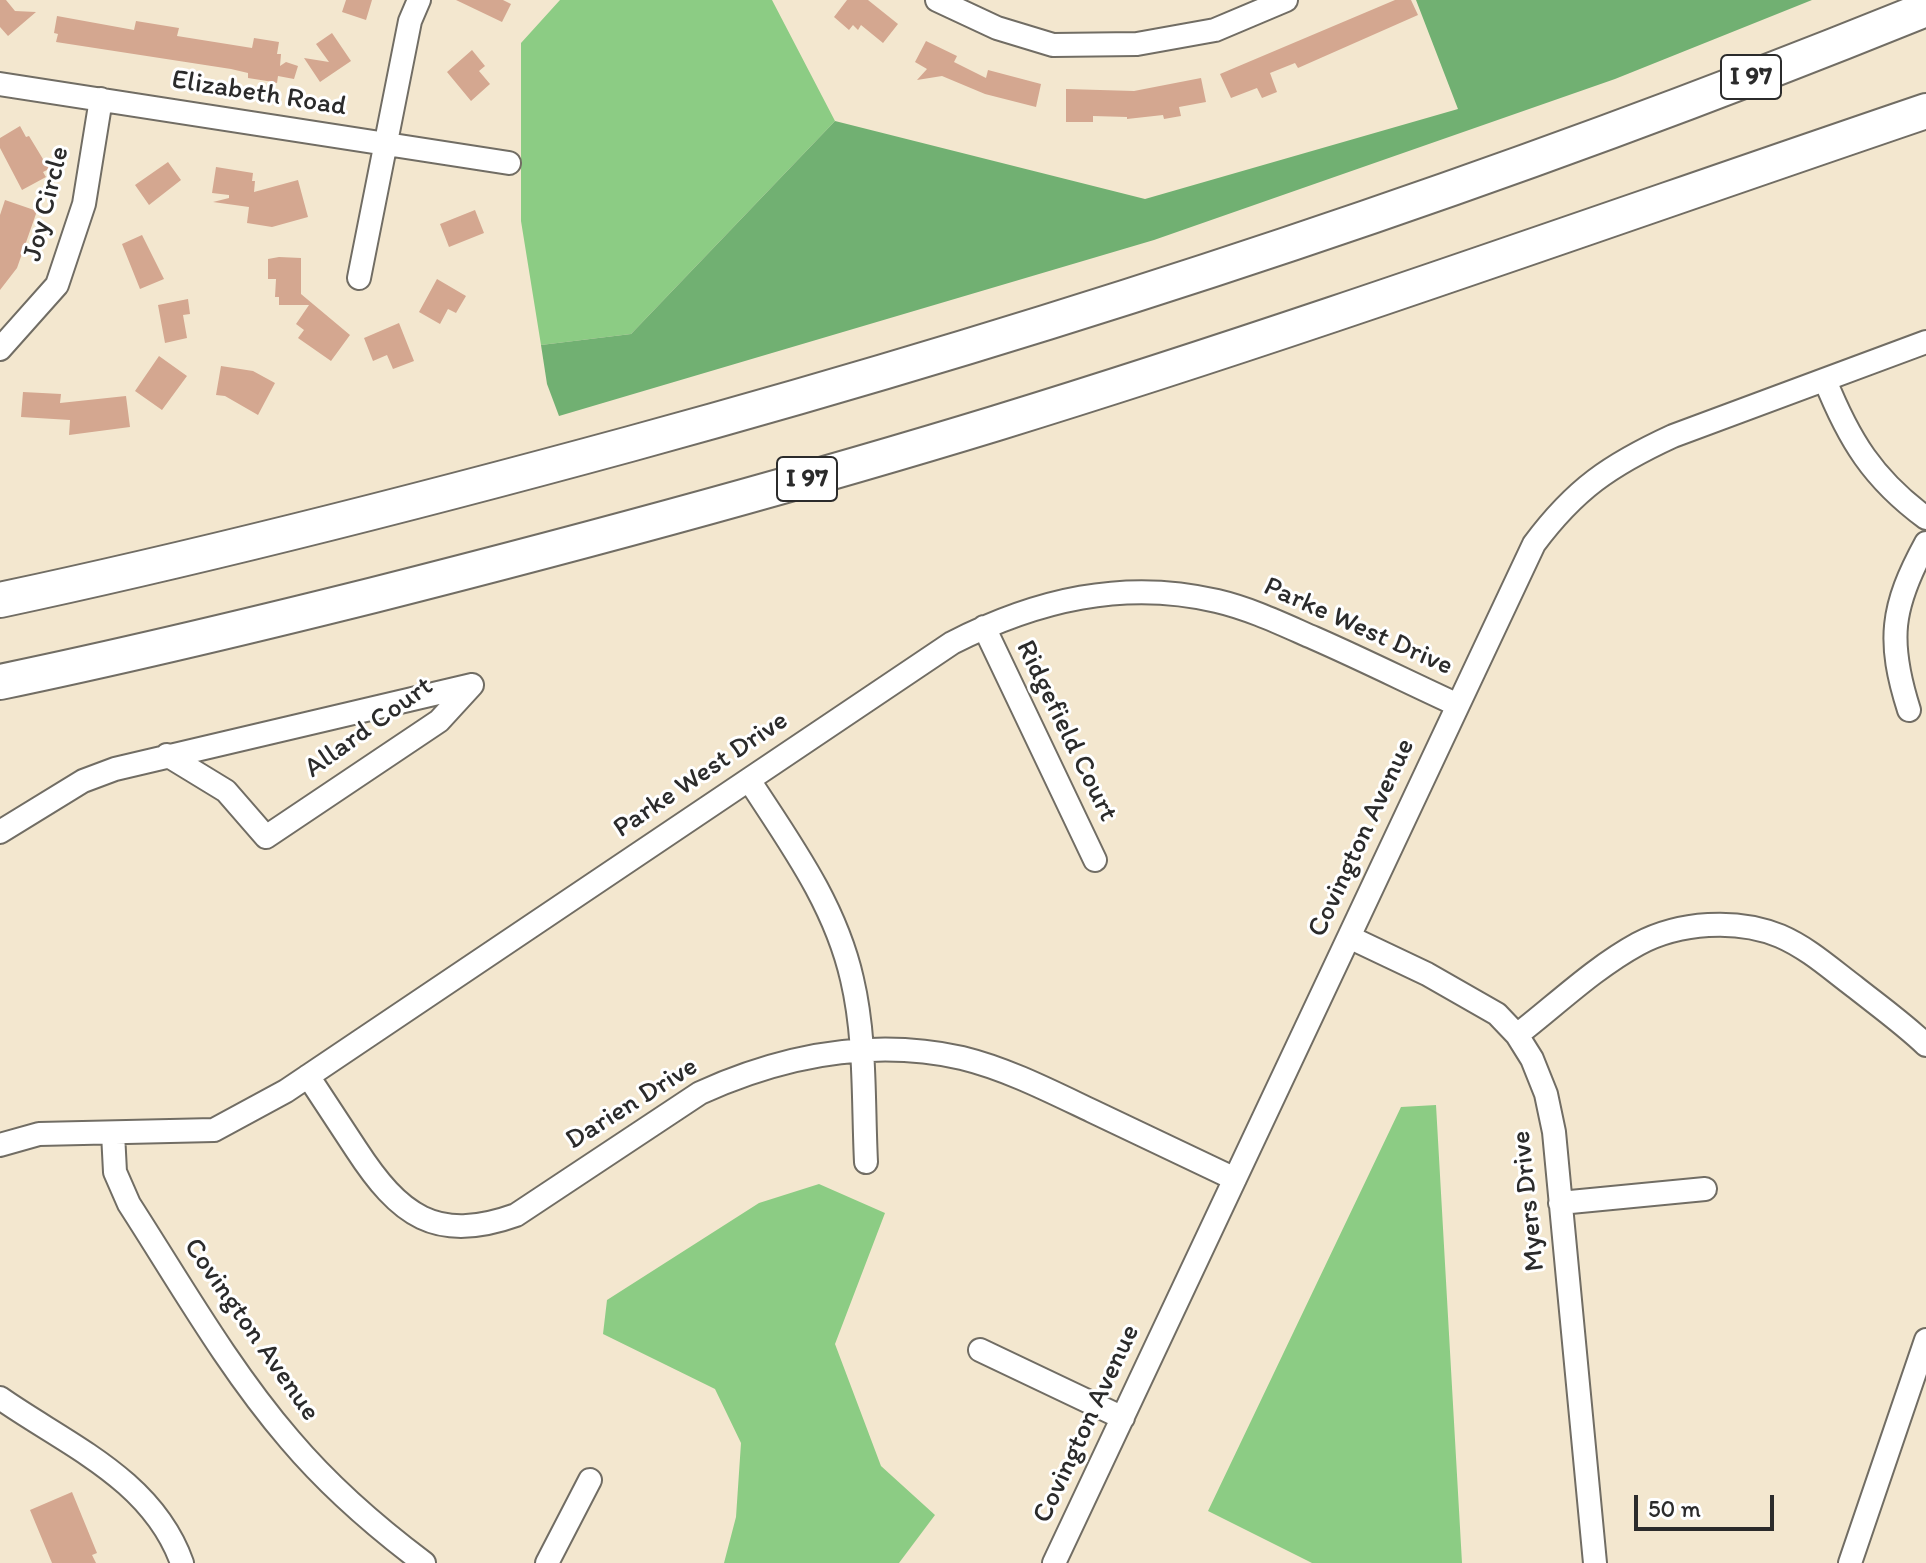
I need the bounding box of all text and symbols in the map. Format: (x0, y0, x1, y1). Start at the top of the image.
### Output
road number: I 97 (1721, 55, 1781, 99)
street label: Elizabeth Road (169, 64, 349, 124)
street label: Joy Circle (17, 143, 77, 265)
road number: I 97 (777, 457, 837, 501)
street label: Parke West Drive (1258, 570, 1458, 684)
street label: Ridgefield Court (1008, 635, 1124, 827)
street label: Allard Court (298, 670, 440, 786)
street label: Parke West Drive (607, 704, 795, 846)
street label: Covington Avenue (1301, 733, 1423, 943)
street label: Darien Drive (560, 1050, 704, 1158)
street label: Myers Drive (1505, 1129, 1553, 1273)
street label: Covington Avenue (175, 1232, 327, 1428)
street label: Covington Avenue (1026, 1319, 1148, 1529)
scale bar (1638, 1479, 1778, 1529)
text: 50 m (1648, 1494, 1701, 1523)

